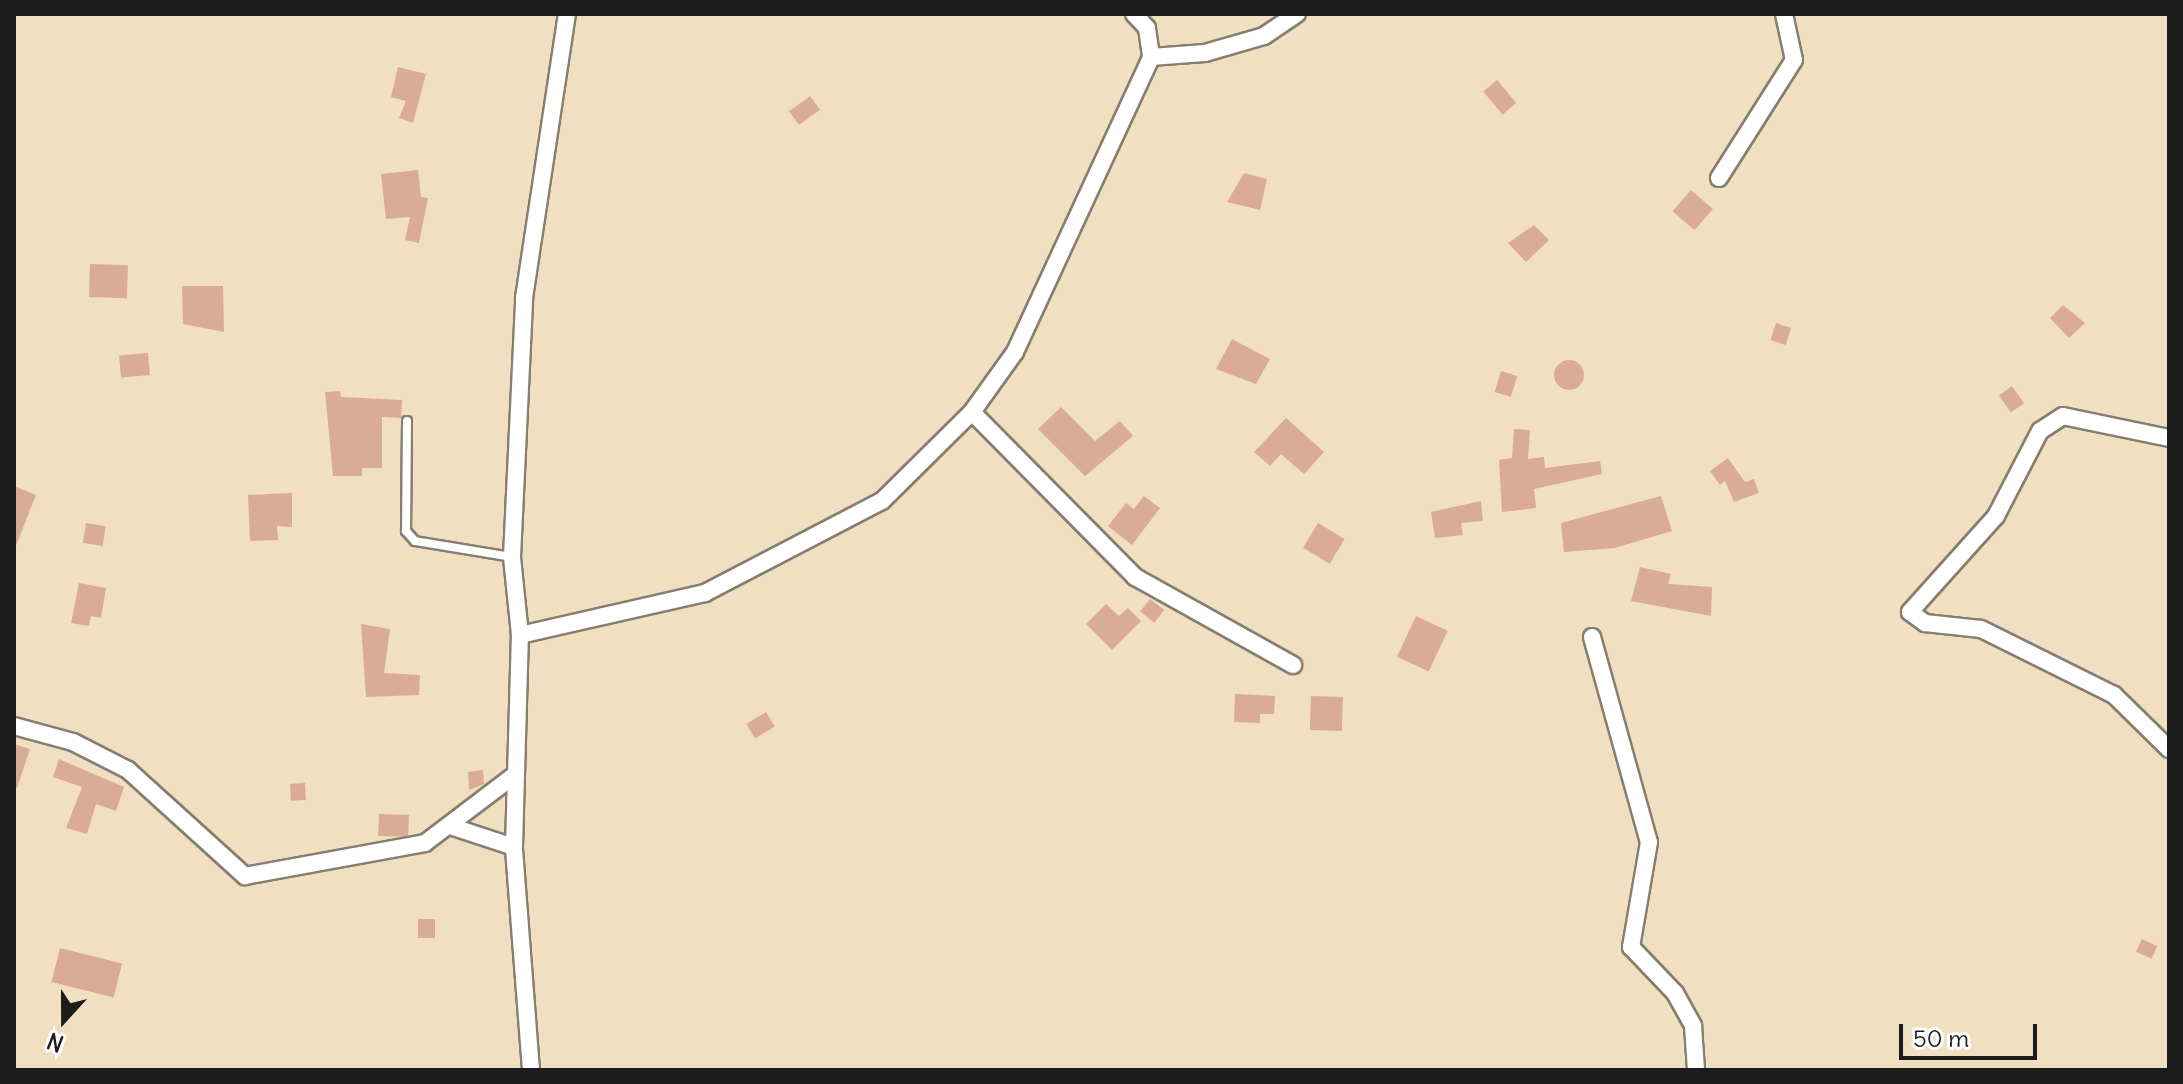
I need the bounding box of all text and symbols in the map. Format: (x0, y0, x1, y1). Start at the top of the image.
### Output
north arrow (24, 980, 104, 1060)
scale bar (1903, 1008, 2041, 1058)
text: 50 m (1913, 1023, 1969, 1053)
text: N (43, 1027, 68, 1058)

